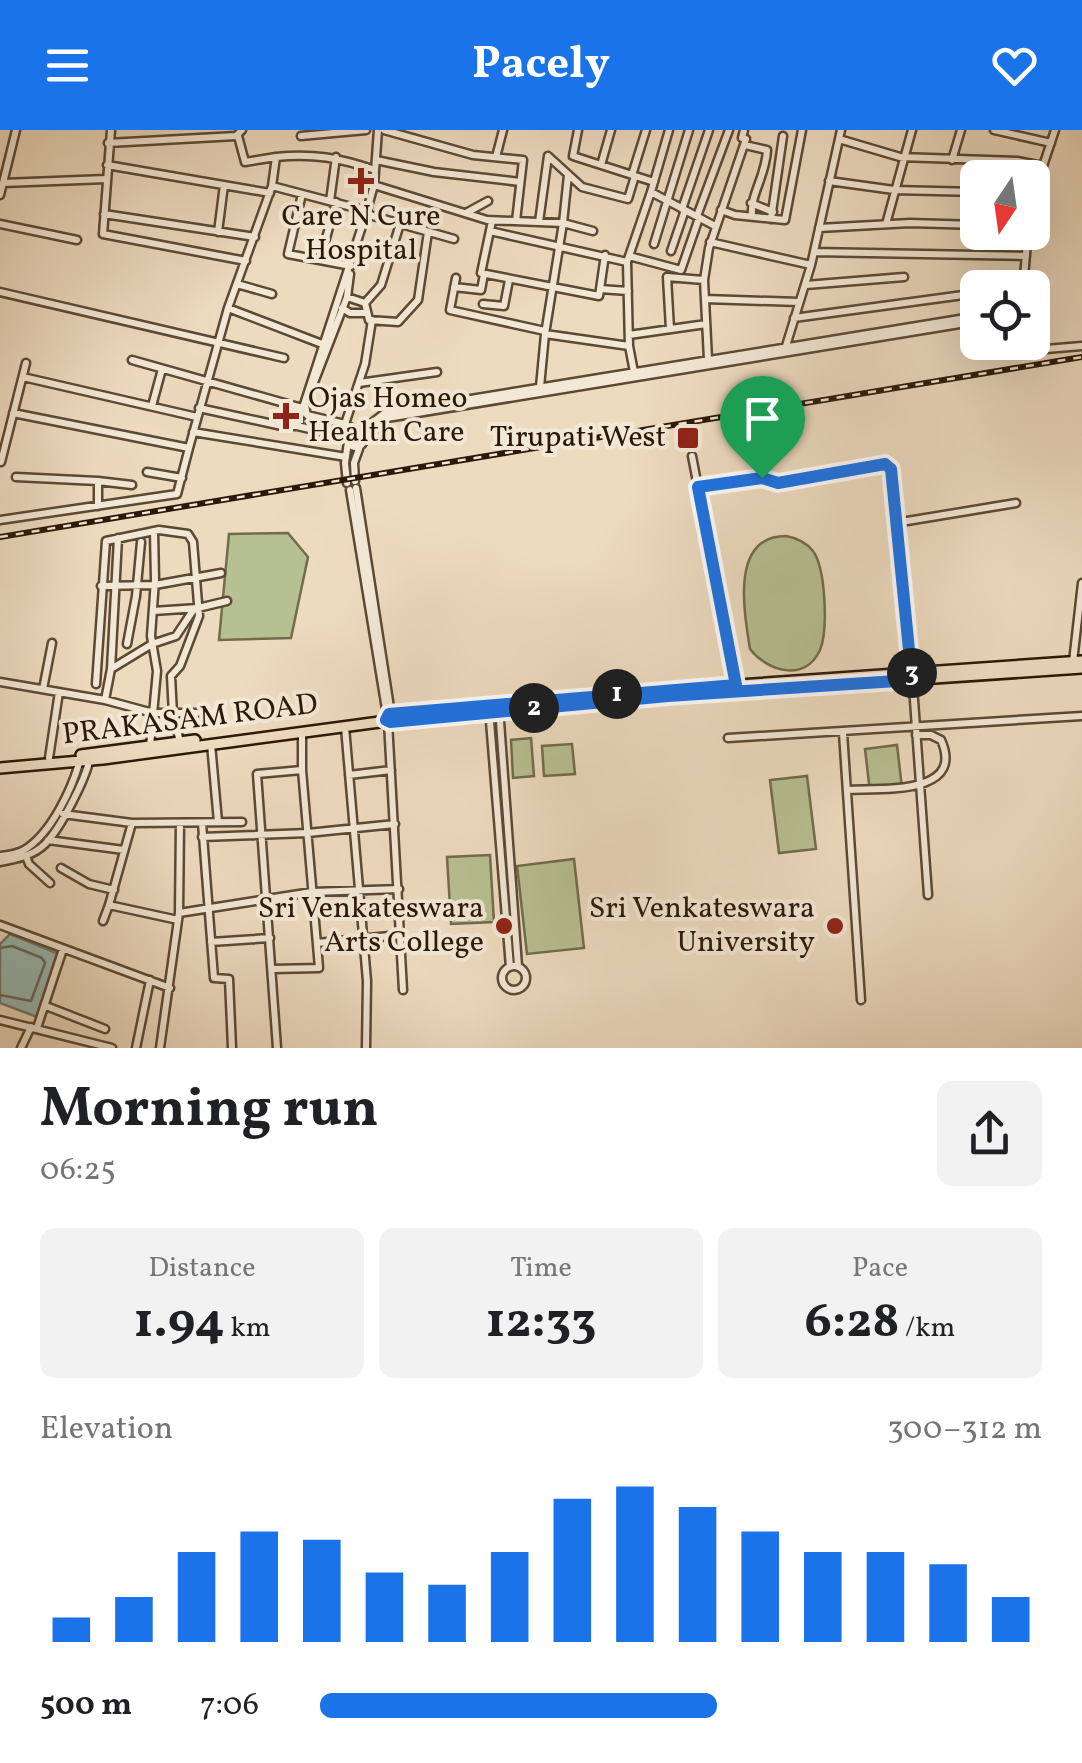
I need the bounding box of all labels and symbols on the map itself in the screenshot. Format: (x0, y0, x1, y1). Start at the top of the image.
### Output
north arrow (960, 160, 1050, 250)
marker: Care N Cure Hospital (348, 168, 374, 194)
place label: Care N Cure Hospital (282, 196, 440, 272)
pin (720, 376, 805, 479)
place label: Ojas Homeo Health Care (308, 378, 467, 454)
marker: Ojas Homeo Health Care (273, 403, 299, 429)
place label: Tirupati West (490, 417, 666, 459)
marker: Tirupati West (675, 425, 701, 451)
pin: 3 (887, 648, 937, 698)
pin: 1 (592, 669, 642, 719)
street label: PRAKASAM ROAD (60, 683, 320, 757)
pin: 2 (509, 683, 559, 733)
place label: Sri Venkateswara Arts College (258, 888, 484, 964)
place label: Sri Venkateswara University (589, 888, 815, 964)
marker: Sri Venkateswara Arts College (493, 915, 515, 937)
marker: Sri Venkateswara University (824, 915, 846, 937)

